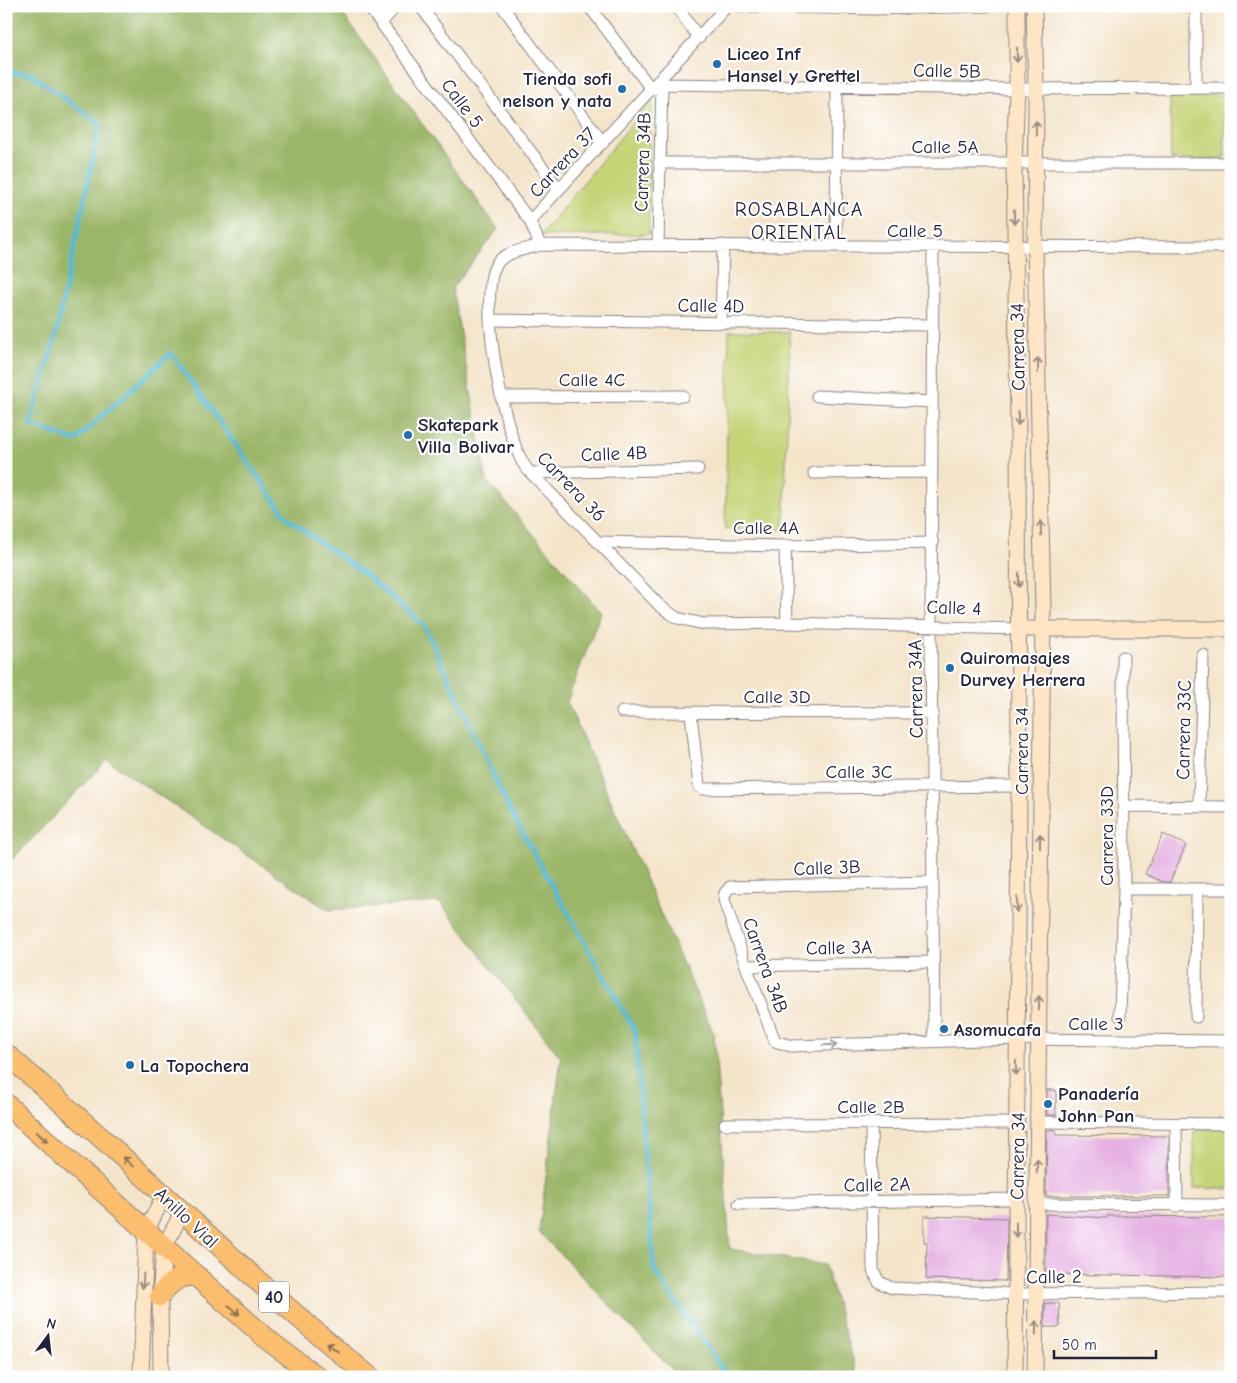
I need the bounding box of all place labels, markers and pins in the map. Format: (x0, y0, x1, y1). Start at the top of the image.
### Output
place label: Liceo Inf Hansel y Grettel (727, 43, 860, 87)
marker: Liceo Inf Hansel y Grettel (711, 58, 723, 70)
place label: Tienda sofi nelson y nata (502, 68, 612, 112)
marker: Tienda sofi nelson y nata (616, 83, 628, 95)
place label: Skatepark Villa Bolivar (418, 414, 514, 458)
marker: Skatepark Villa Bolivar (402, 429, 414, 441)
place label: Quiromasajes Durvey Herrera (960, 647, 1086, 691)
marker: Quiromasajes Durvey Herrera (944, 662, 956, 674)
place label: Asomucafa (954, 1019, 1041, 1041)
marker: Asomucafa (938, 1023, 950, 1035)
place label: La Topochera (140, 1055, 249, 1077)
marker: La Topochera (124, 1059, 136, 1071)
place label: Panadería John Pan (1058, 1083, 1139, 1127)
marker: Panadería John Pan (1042, 1098, 1054, 1110)

